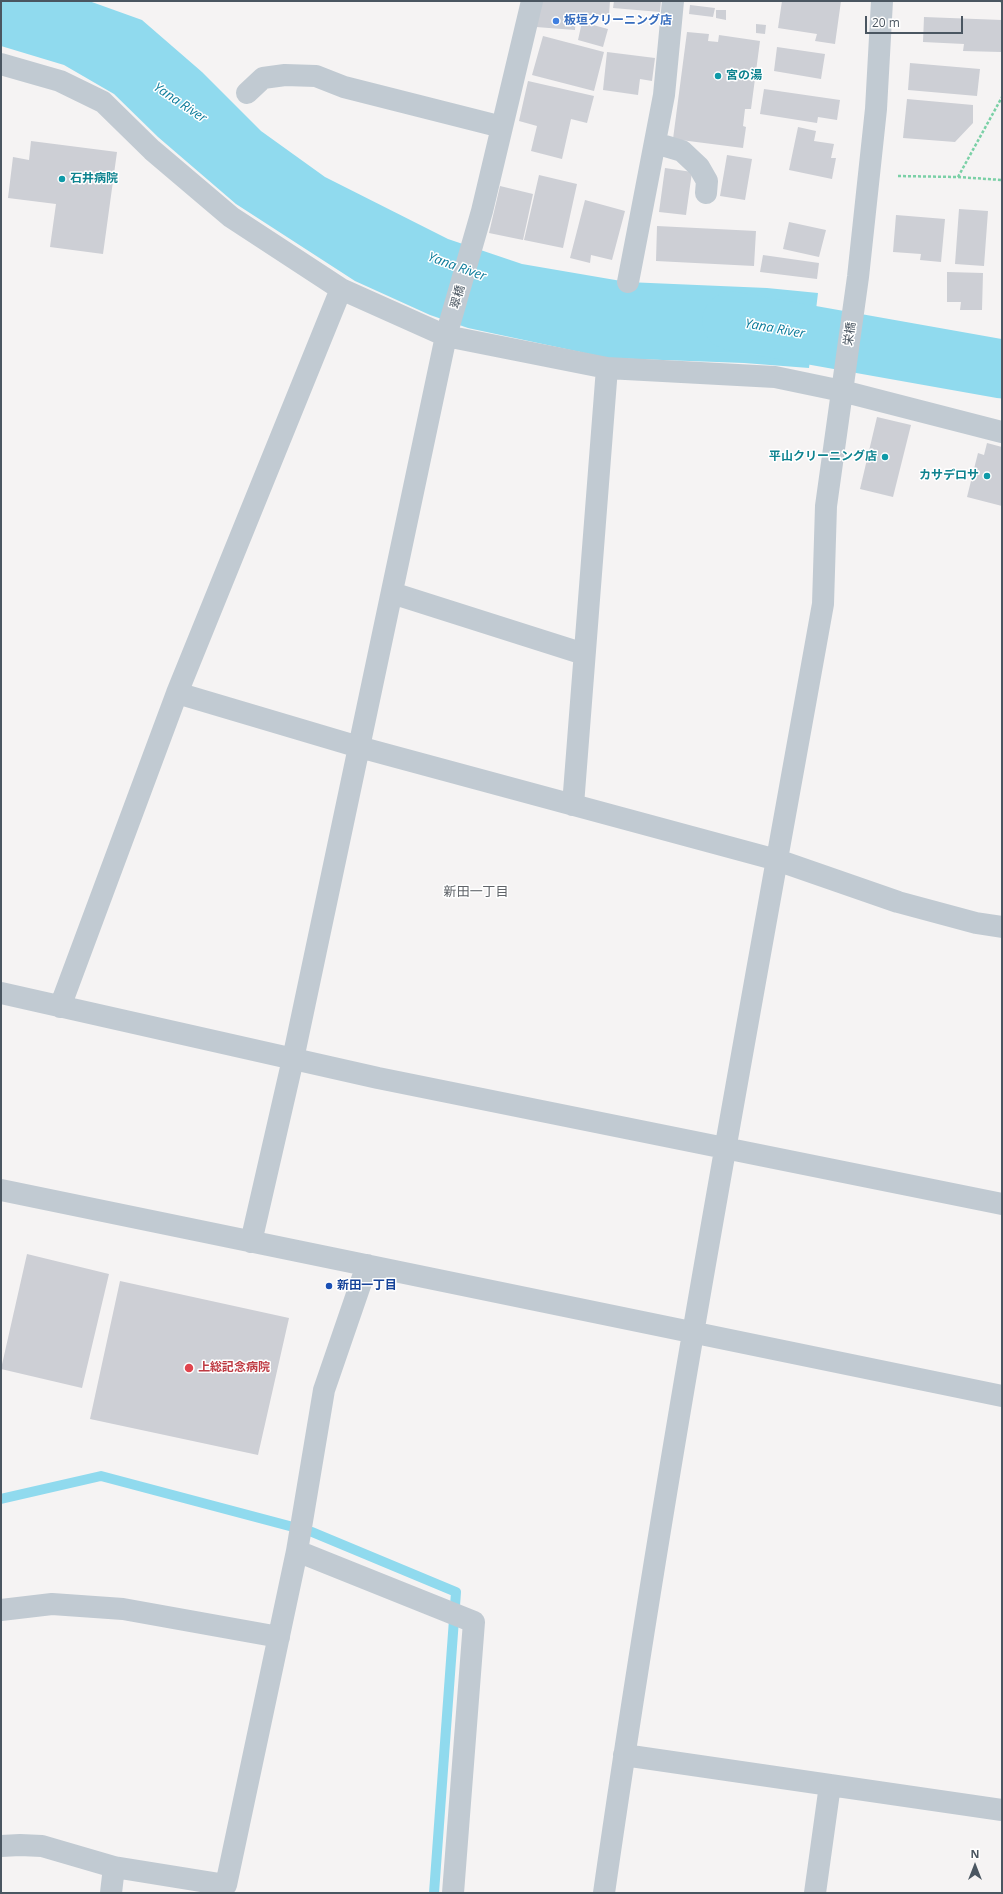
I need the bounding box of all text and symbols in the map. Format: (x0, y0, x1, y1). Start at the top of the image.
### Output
scale bar (867, 8, 965, 34)
place label: 板垣クリーニング店 (564, 14, 672, 28)
text: 20 m (872, 14, 900, 31)
marker: 板垣クリーニング店 (551, 16, 561, 26)
place label: 宮の湯 (726, 69, 762, 83)
marker: 宮の湯 (713, 71, 723, 81)
water label: Yana River (151, 80, 209, 126)
place label: 石井病院 (70, 172, 118, 186)
marker: 石井病院 (57, 174, 67, 184)
water label: Yana River (426, 249, 488, 285)
street label: 翠橋 (448, 283, 468, 311)
water label: Yana River (744, 316, 806, 342)
street label: 栄橋 (841, 321, 859, 347)
place label: 平山クリーニング店 (769, 450, 877, 464)
marker: 平山クリーニング店 (880, 452, 890, 462)
place label: カサデロサ (919, 469, 979, 483)
marker: カサデロサ (982, 471, 992, 481)
district label: 新田一丁目 (444, 884, 508, 900)
place label: 新田一丁目 (337, 1279, 397, 1293)
marker: 新田一丁目 (324, 1281, 334, 1291)
place label: 上総記念病院 (198, 1361, 270, 1375)
marker: 上総記念病院 (183, 1362, 195, 1374)
north arrow (955, 1846, 995, 1886)
text: N (971, 1846, 979, 1861)

